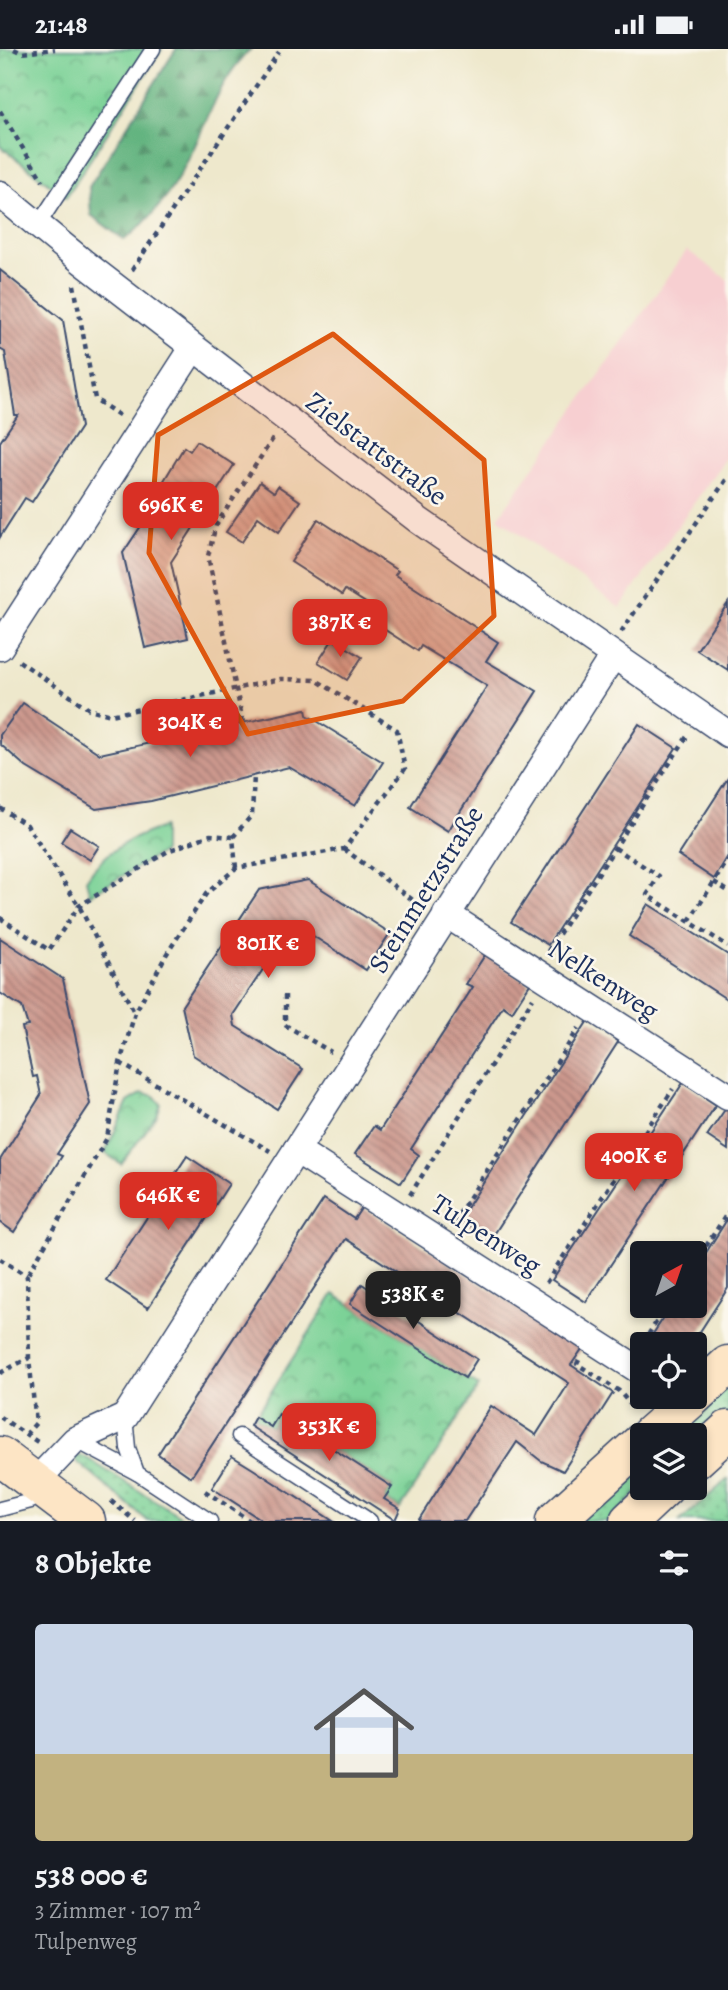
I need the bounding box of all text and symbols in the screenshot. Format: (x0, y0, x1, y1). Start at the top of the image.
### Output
text: 21:48 (35, 7, 88, 42)
street label: Zielstattstraße (298, 383, 455, 515)
pin: 696K € (114, 483, 228, 542)
text: 696K € (139, 489, 203, 520)
pin: 387K € (283, 599, 397, 659)
text: 387K € (308, 606, 372, 637)
pin: 304K € (133, 699, 247, 759)
text: 304K € (158, 706, 222, 737)
street label: Steinmetzstraße (359, 799, 493, 981)
pin: 801K € (211, 921, 325, 980)
text: 801K € (236, 927, 300, 958)
street label: Nelkenweg (541, 930, 666, 1030)
pin: 400K € (577, 1133, 691, 1193)
text: 400K € (601, 1140, 667, 1171)
pin: 646K € (111, 1173, 225, 1232)
text: 646K € (136, 1179, 200, 1210)
street label: Tulpenweg (424, 1185, 549, 1285)
north arrow (630, 1241, 707, 1318)
map controls (630, 1241, 707, 1500)
pin: 538K € (356, 1271, 470, 1331)
text: 538K € (381, 1278, 445, 1309)
button: locate (630, 1332, 707, 1409)
pin: 353K € (272, 1403, 386, 1463)
text: 353K € (298, 1410, 360, 1441)
button: layers (630, 1423, 707, 1500)
text: 8 Objekte (35, 1543, 152, 1583)
icon: filters (655, 1544, 693, 1582)
icon: home (301, 1670, 427, 1796)
text: 538 000 € (35, 1855, 148, 1895)
text: 3 Zimmer · 107 m² (35, 1895, 201, 1926)
text: Tulpenweg (35, 1926, 137, 1957)

